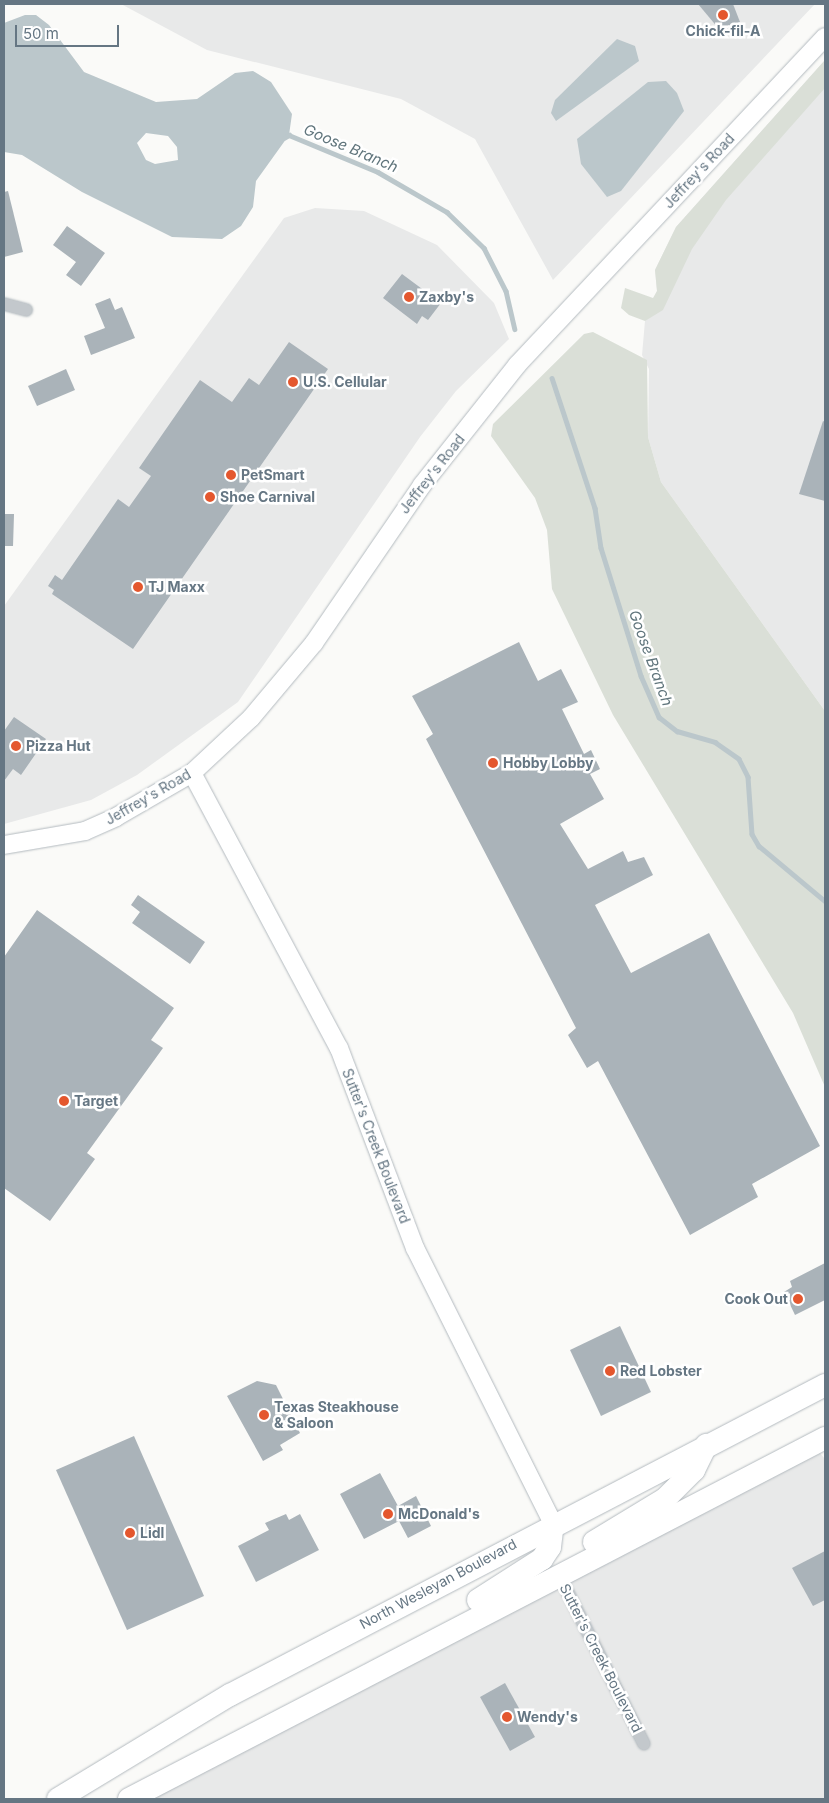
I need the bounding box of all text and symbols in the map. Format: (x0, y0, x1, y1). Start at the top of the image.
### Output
marker: Chick-fil-A (717, 9, 729, 21)
scale bar (18, 15, 121, 47)
place label: Chick-fil-A (686, 23, 760, 39)
text: 50 m (23, 24, 59, 43)
water label: Goose Branch (301, 120, 401, 176)
street label: Jeffrey's Road (660, 130, 738, 212)
place label: Zaxby's (419, 289, 474, 305)
marker: Zaxby's (403, 291, 415, 303)
place label: U.S. Cellular (303, 374, 387, 390)
marker: U.S. Cellular (287, 376, 299, 388)
street label: Jeffrey's Road (396, 431, 468, 517)
place label: PetSmart (241, 467, 305, 483)
marker: PetSmart (225, 469, 237, 481)
place label: Shoe Carnival (220, 489, 315, 505)
marker: Shoe Carnival (204, 491, 216, 503)
place label: TJ Maxx (148, 579, 205, 595)
marker: TJ Maxx (132, 581, 144, 593)
water label: Goose Branch (625, 608, 677, 708)
place label: Pizza Hut (26, 738, 91, 754)
marker: Pizza Hut (10, 740, 22, 752)
place label: Hobby Lobby (503, 755, 594, 771)
marker: Hobby Lobby (487, 757, 499, 769)
street label: Jeffrey's Road (102, 766, 194, 828)
street label: Sutter's Creek Boulevard (339, 1066, 413, 1226)
place label: Target (74, 1093, 118, 1109)
marker: Target (58, 1095, 70, 1107)
place label: Cook Out (724, 1291, 788, 1307)
marker: Cook Out (792, 1293, 804, 1305)
place label: Red Lobster (620, 1363, 702, 1379)
marker: Red Lobster (604, 1365, 616, 1377)
place label: Texas Steakhouse & Saloon (274, 1399, 399, 1431)
marker: Texas Steakhouse & Saloon (258, 1409, 270, 1421)
place label: McDonald's (398, 1506, 480, 1522)
marker: McDonald's (382, 1508, 394, 1520)
place label: Lidl (140, 1525, 164, 1541)
marker: Lidl (124, 1527, 136, 1539)
street label: North Wesleyan Boulevard (357, 1535, 519, 1633)
street label: Sutter's Creek Boulevard (556, 1581, 646, 1735)
place label: Wendy's (517, 1709, 578, 1725)
marker: Wendy's (501, 1711, 513, 1723)

